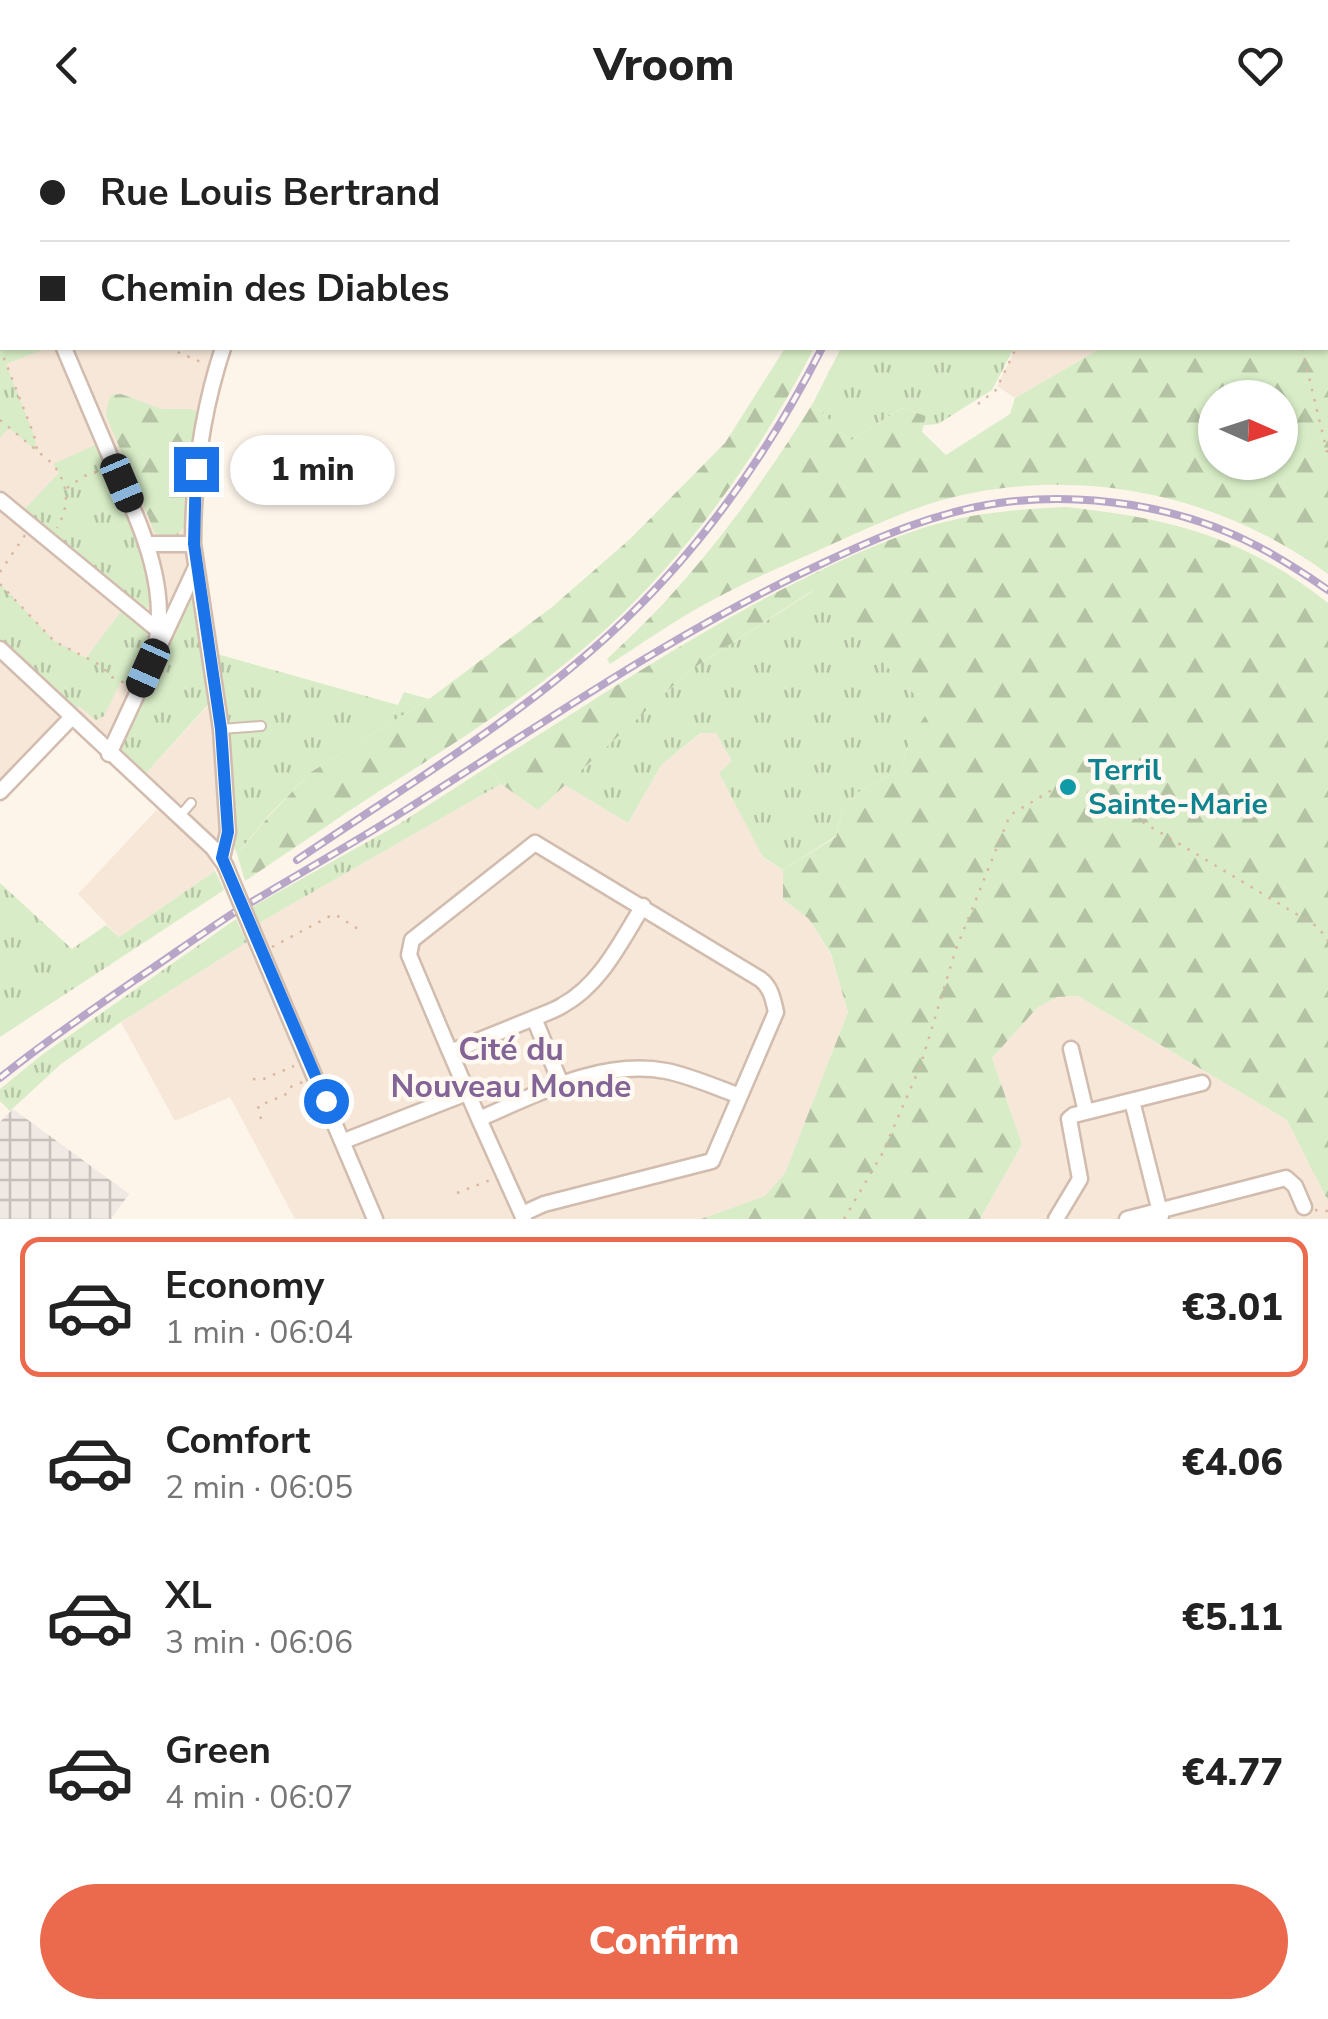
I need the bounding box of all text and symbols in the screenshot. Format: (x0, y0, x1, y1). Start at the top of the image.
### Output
text: Vroom (593, 35, 735, 96)
icon: back (40, 38, 95, 93)
icon: heart (1233, 38, 1288, 93)
text: Rue Louis Bertrand (100, 167, 440, 218)
text: Chemin des Diables (100, 263, 450, 314)
north arrow (1198, 380, 1298, 480)
map controls (1198, 380, 1298, 480)
callout: 1 min (231, 434, 396, 504)
route end (174, 447, 219, 492)
text: 1 min (270, 448, 355, 491)
car (96, 450, 148, 516)
car (122, 634, 174, 702)
place label: Terril Sainte-Marie (1088, 750, 1268, 825)
marker: Terril Sainte-Marie (1057, 776, 1079, 798)
district label: Cité du Nouveau Monde (391, 1028, 631, 1108)
route start (304, 1079, 349, 1124)
text: Economy (165, 1260, 324, 1311)
icon: car (45, 1262, 135, 1352)
text: €3.01 (1182, 1282, 1283, 1333)
text: 1 min · 06:04 (165, 1311, 353, 1354)
text: Comfort (165, 1415, 310, 1466)
icon: car (45, 1417, 135, 1507)
text: €4.06 (1182, 1437, 1283, 1488)
text: 2 min · 06:05 (165, 1466, 353, 1509)
text: XL (165, 1570, 212, 1621)
icon: car (45, 1572, 135, 1662)
text: €5.11 (1182, 1592, 1283, 1643)
text: 3 min · 06:06 (165, 1621, 353, 1664)
text: Green (165, 1725, 271, 1776)
icon: car (45, 1727, 135, 1817)
text: €4.77 (1182, 1747, 1283, 1798)
text: 4 min · 06:07 (165, 1776, 353, 1819)
button: Confirm (40, 1884, 1288, 1999)

